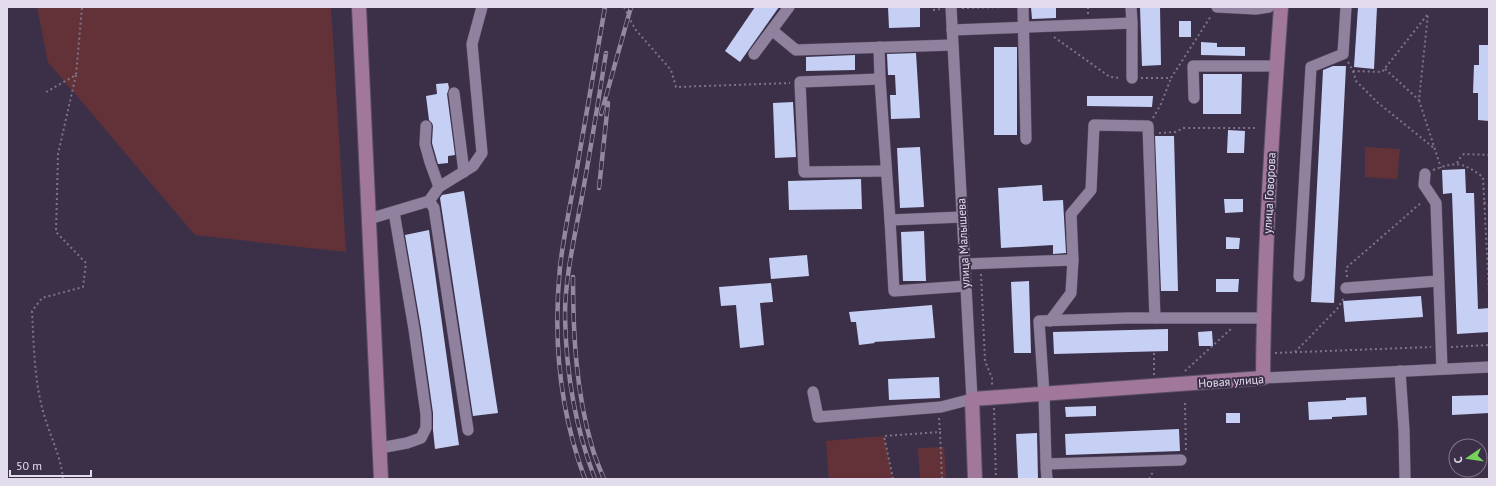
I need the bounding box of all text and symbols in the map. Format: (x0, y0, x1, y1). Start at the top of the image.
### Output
street label: улица Говорова (1259, 152, 1279, 234)
street label: улица Малышева (953, 198, 973, 288)
street label: Новая улица (1198, 371, 1264, 391)
north arrow (1448, 438, 1488, 478)
scale bar (10, 452, 91, 478)
text: С (1451, 456, 1466, 465)
text: 50 m (16, 458, 42, 473)

